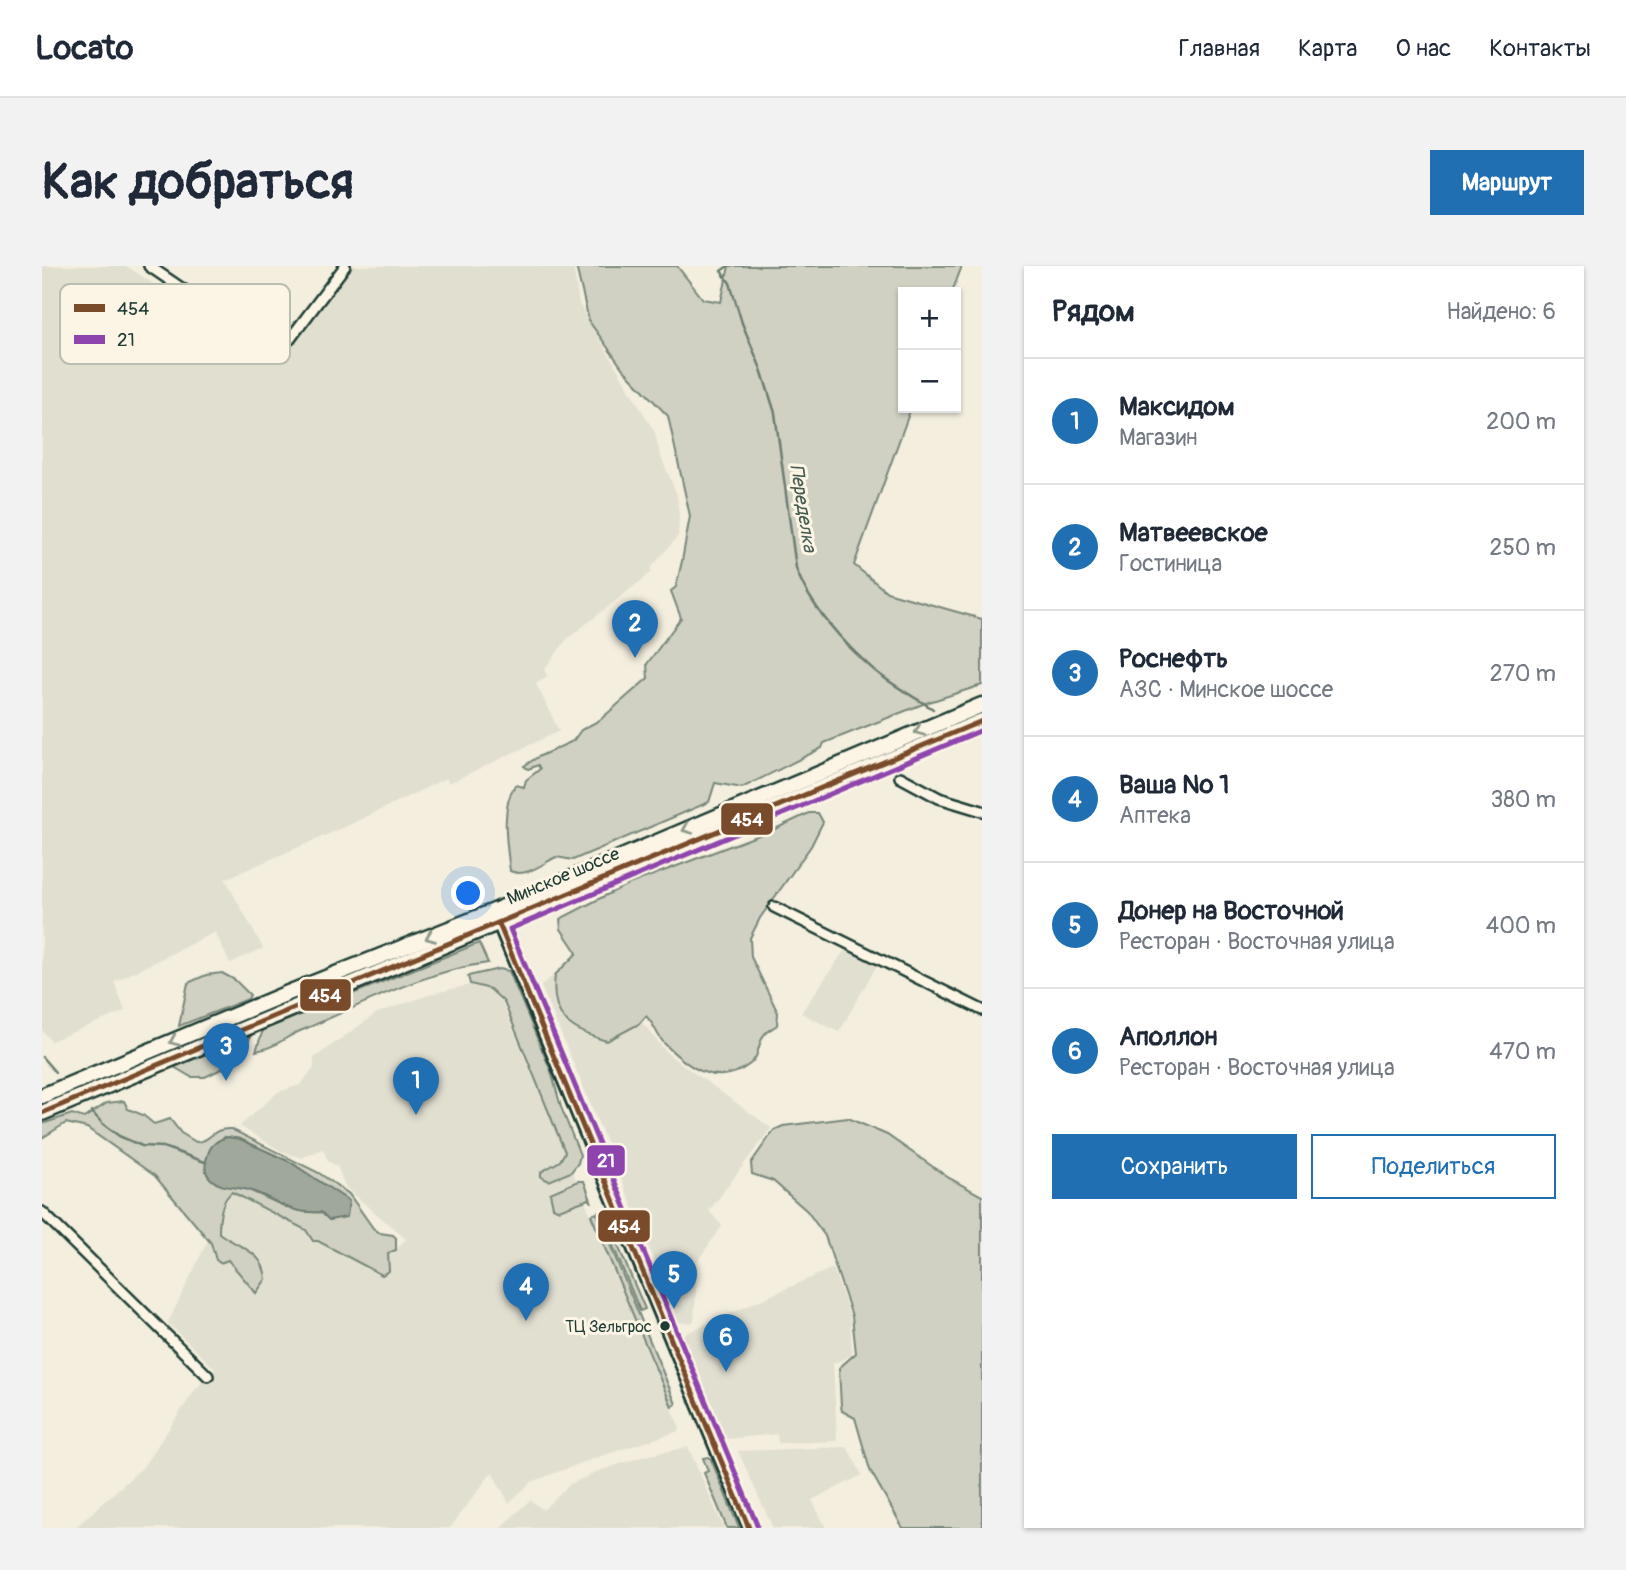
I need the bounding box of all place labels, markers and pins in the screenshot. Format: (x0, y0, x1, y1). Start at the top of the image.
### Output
pin: 2 (612, 600, 658, 658)
pin: 3 (203, 1023, 249, 1081)
pin: 1 (393, 1057, 439, 1115)
pin: 5 (651, 1251, 697, 1309)
pin: 4 (503, 1263, 549, 1321)
pin: 6 (703, 1314, 749, 1372)
place label: ТЦ Зельгрос (565, 1317, 652, 1337)
marker: ТЦ Зельгрос (658, 1319, 672, 1333)

